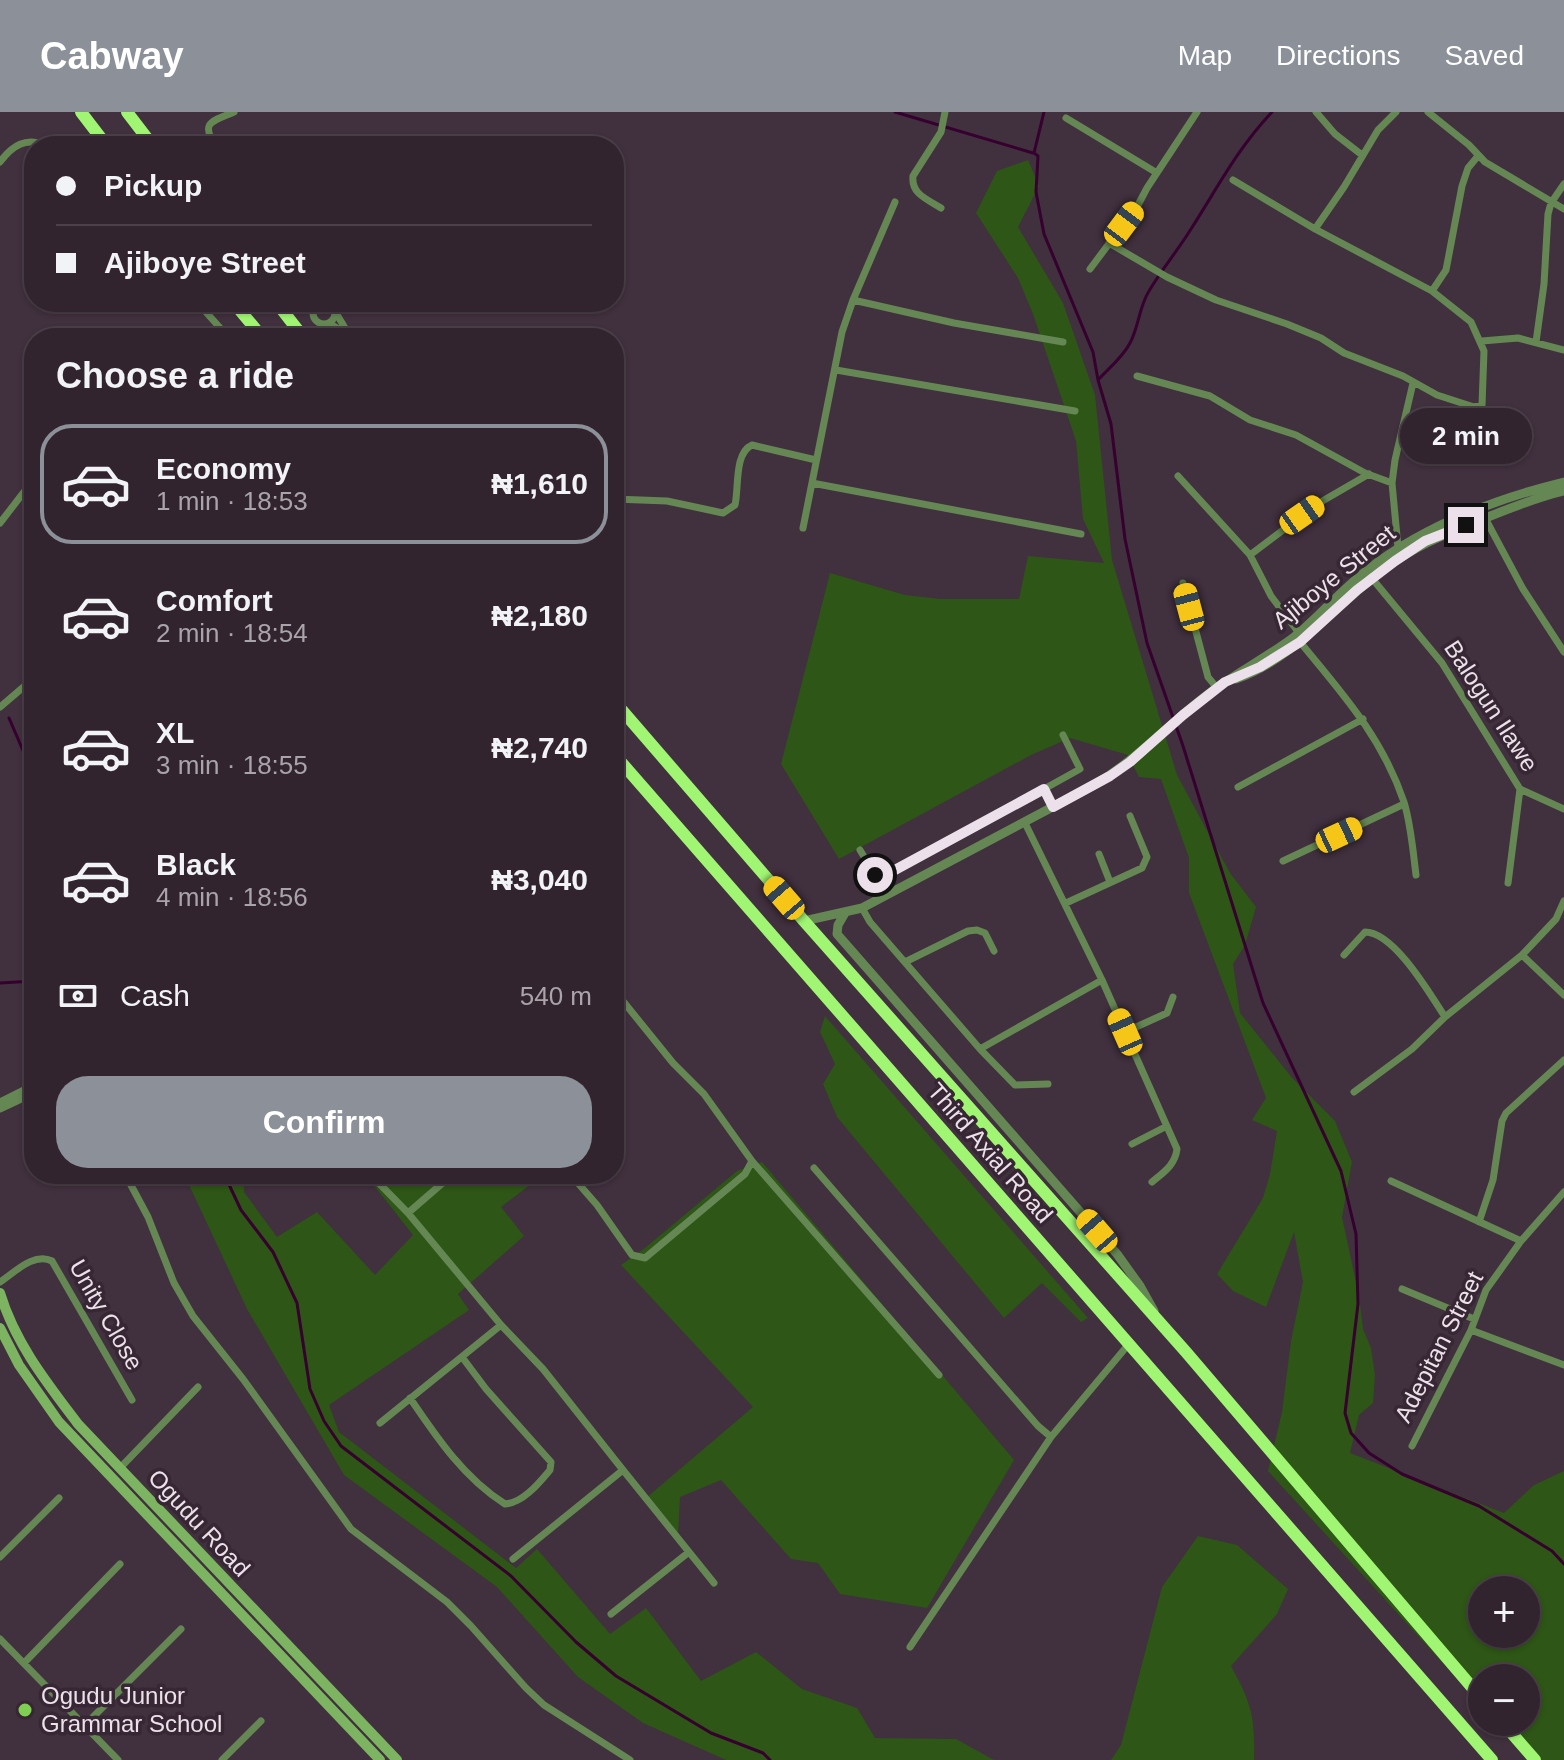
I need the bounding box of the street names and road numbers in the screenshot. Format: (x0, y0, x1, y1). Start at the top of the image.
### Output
street label: Ajiboye Street (1267, 519, 1400, 634)
street label: Balogun Ilawe (1439, 635, 1544, 776)
street label: Third Axial Road (922, 1077, 1058, 1228)
street label: Unity Close (64, 1255, 149, 1375)
street label: Adepitan Street (1389, 1267, 1488, 1427)
street label: Ogudu Road (143, 1464, 256, 1582)

